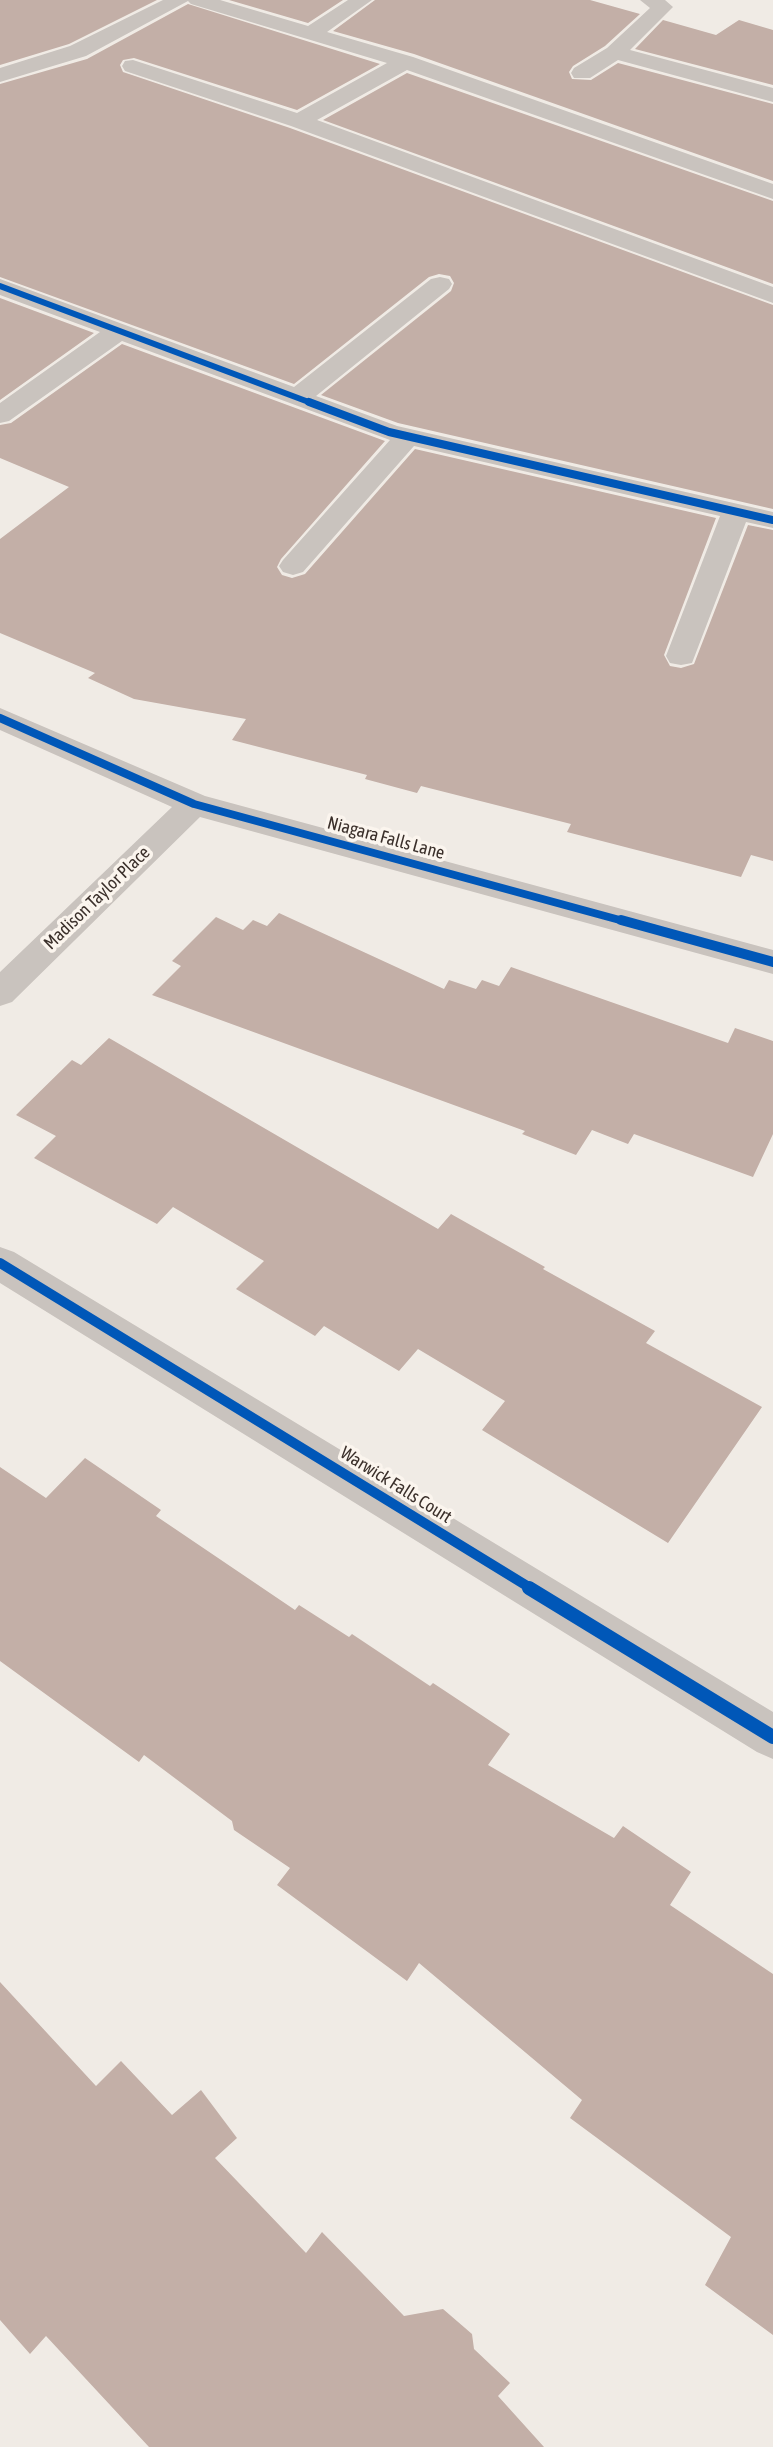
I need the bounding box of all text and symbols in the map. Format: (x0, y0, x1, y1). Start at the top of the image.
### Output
street label: Niagara Falls Lane (325, 812, 447, 864)
street label: Madison Taylor Place (39, 842, 155, 954)
street label: Warwick Falls Court (336, 1442, 456, 1528)

